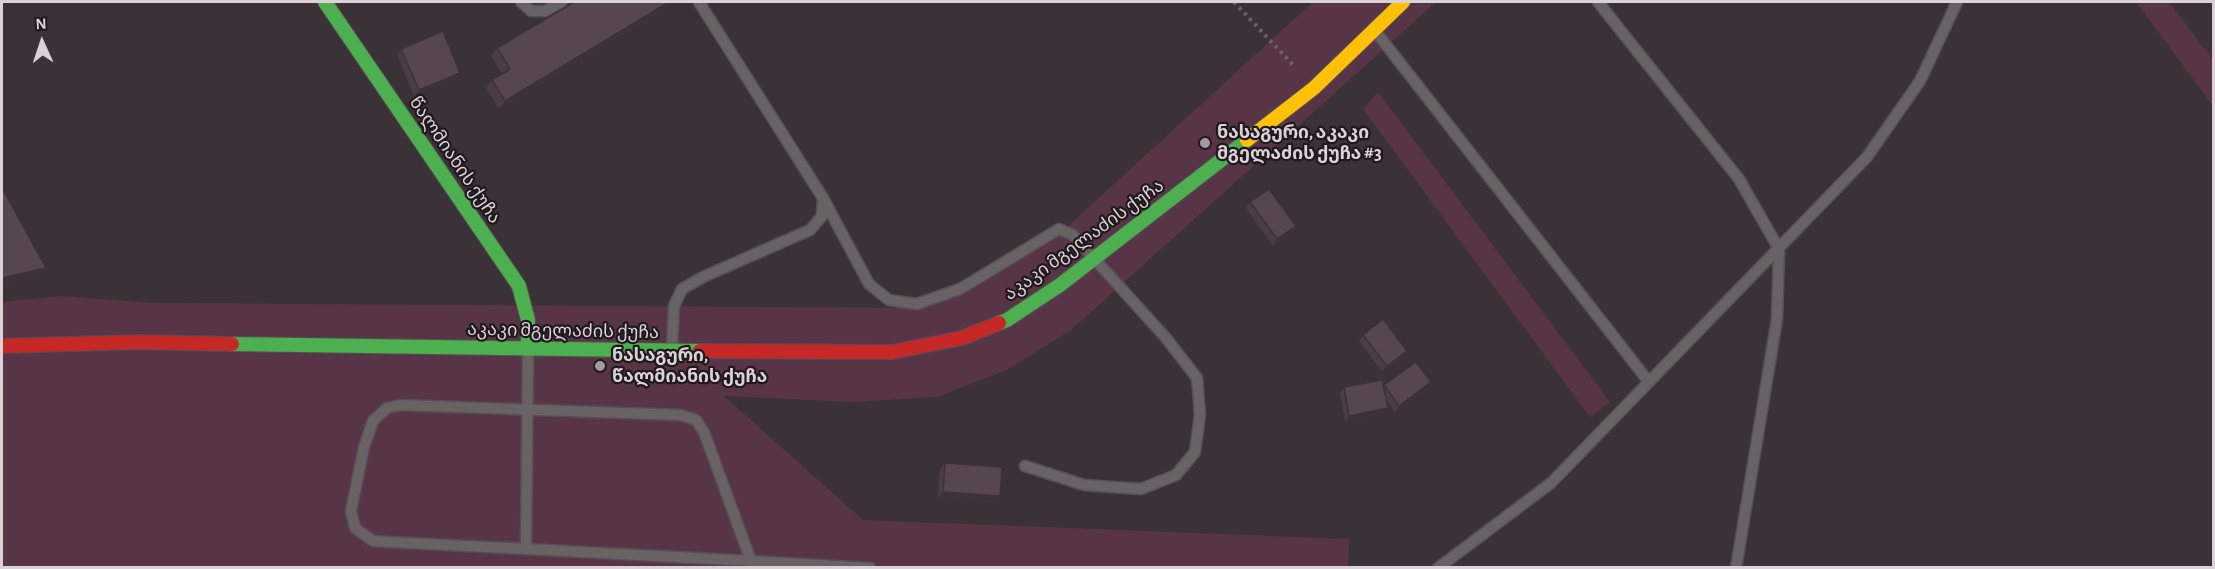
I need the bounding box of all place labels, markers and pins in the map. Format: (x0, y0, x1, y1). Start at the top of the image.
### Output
place label: ნასაგური, აკაკი მგელაძის ქუჩა #3 (1217, 122, 1382, 164)
marker: ნასაგური, აკაკი მგელაძის ქუჩა #3 (1198, 136, 1212, 150)
place label: ნასაგური, წალმიანის ქუჩა (612, 345, 767, 388)
marker: ნასაგური, წალმიანის ქუჩა (593, 359, 607, 373)

